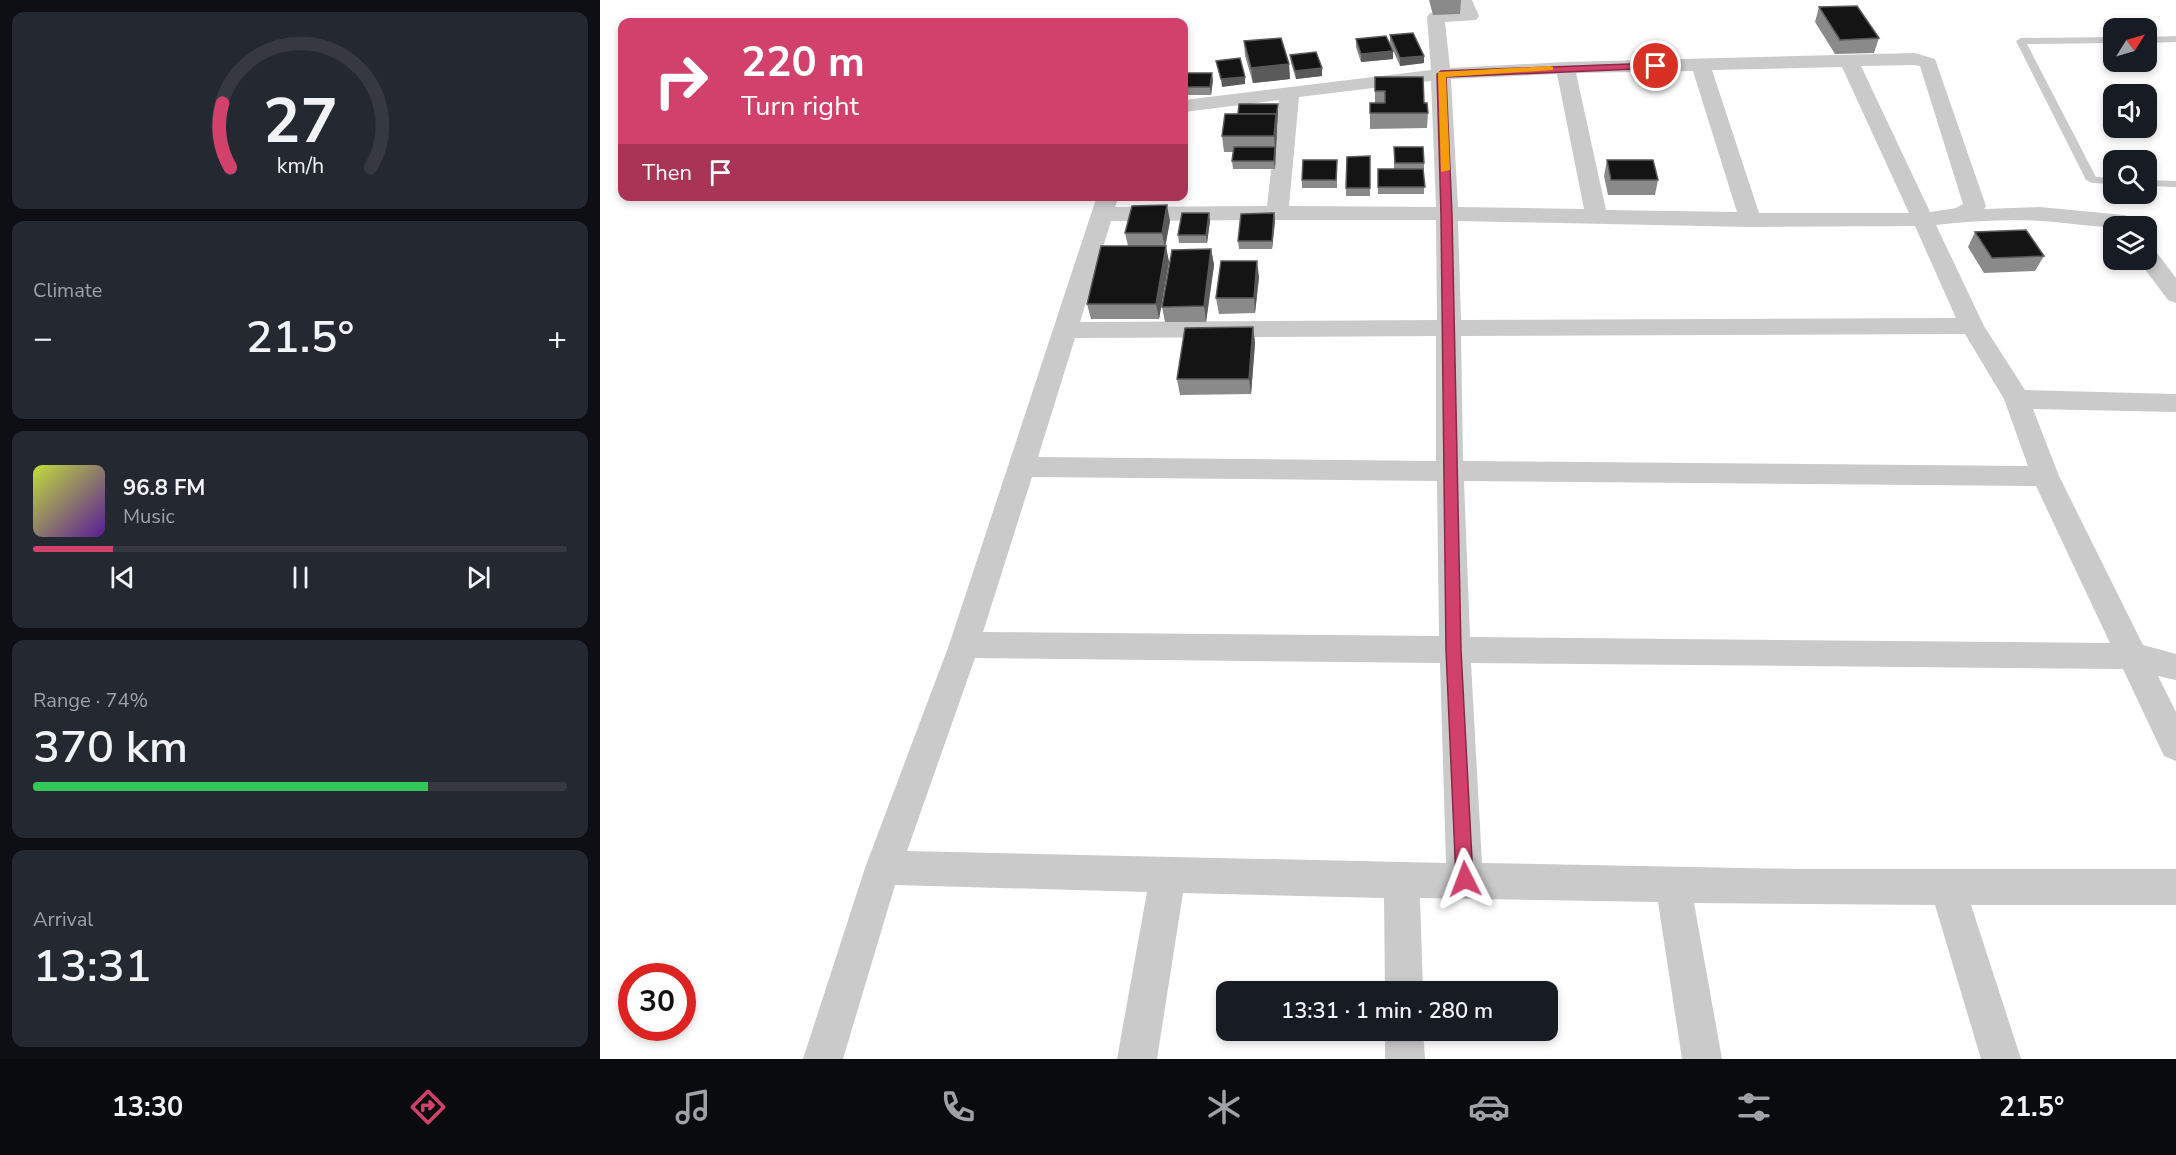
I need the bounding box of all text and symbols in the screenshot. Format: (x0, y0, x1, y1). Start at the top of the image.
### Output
north arrow (2103, 18, 2157, 72)
map controls (2103, 18, 2157, 270)
text: 220 m (741, 34, 865, 91)
pin (1630, 40, 1681, 91)
icon: right (642, 42, 720, 120)
icon: arrive (1639, 49, 1672, 82)
text: 27 (263, 79, 337, 164)
button: sound (2103, 84, 2157, 138)
text: Turn right (741, 88, 859, 125)
button: search (2103, 150, 2157, 204)
text: km/h (276, 151, 324, 181)
icon: arrive (704, 156, 737, 189)
text: Then (642, 158, 692, 188)
button: layers (2103, 216, 2157, 270)
text: Climate (33, 277, 102, 304)
text: 21.5° (246, 307, 354, 368)
text: − (33, 316, 53, 361)
text: + (547, 316, 567, 361)
text: 96.8 FM (123, 473, 205, 503)
text: Music (123, 503, 175, 530)
icon: previous (106, 561, 139, 594)
icon: pause (284, 561, 317, 594)
icon: next (462, 561, 495, 594)
text: Range · 74% (33, 687, 148, 714)
text: 370 km (33, 717, 188, 778)
position arrow (1433, 847, 1497, 911)
text: Arrival (33, 906, 93, 933)
text: 13:31 (33, 936, 152, 997)
speed limit sign: 30 (618, 963, 696, 1041)
text: 13:31 · 1 min · 280 m (1281, 996, 1493, 1026)
icon: directions (407, 1086, 449, 1128)
icon: music (672, 1086, 714, 1128)
icon: phone (937, 1086, 979, 1128)
icon: climate (1203, 1086, 1245, 1128)
icon: car (1468, 1086, 1510, 1128)
icon: filters (1733, 1086, 1775, 1128)
text: 13:30 (112, 1089, 183, 1126)
text: 21.5° (1999, 1089, 2064, 1126)

